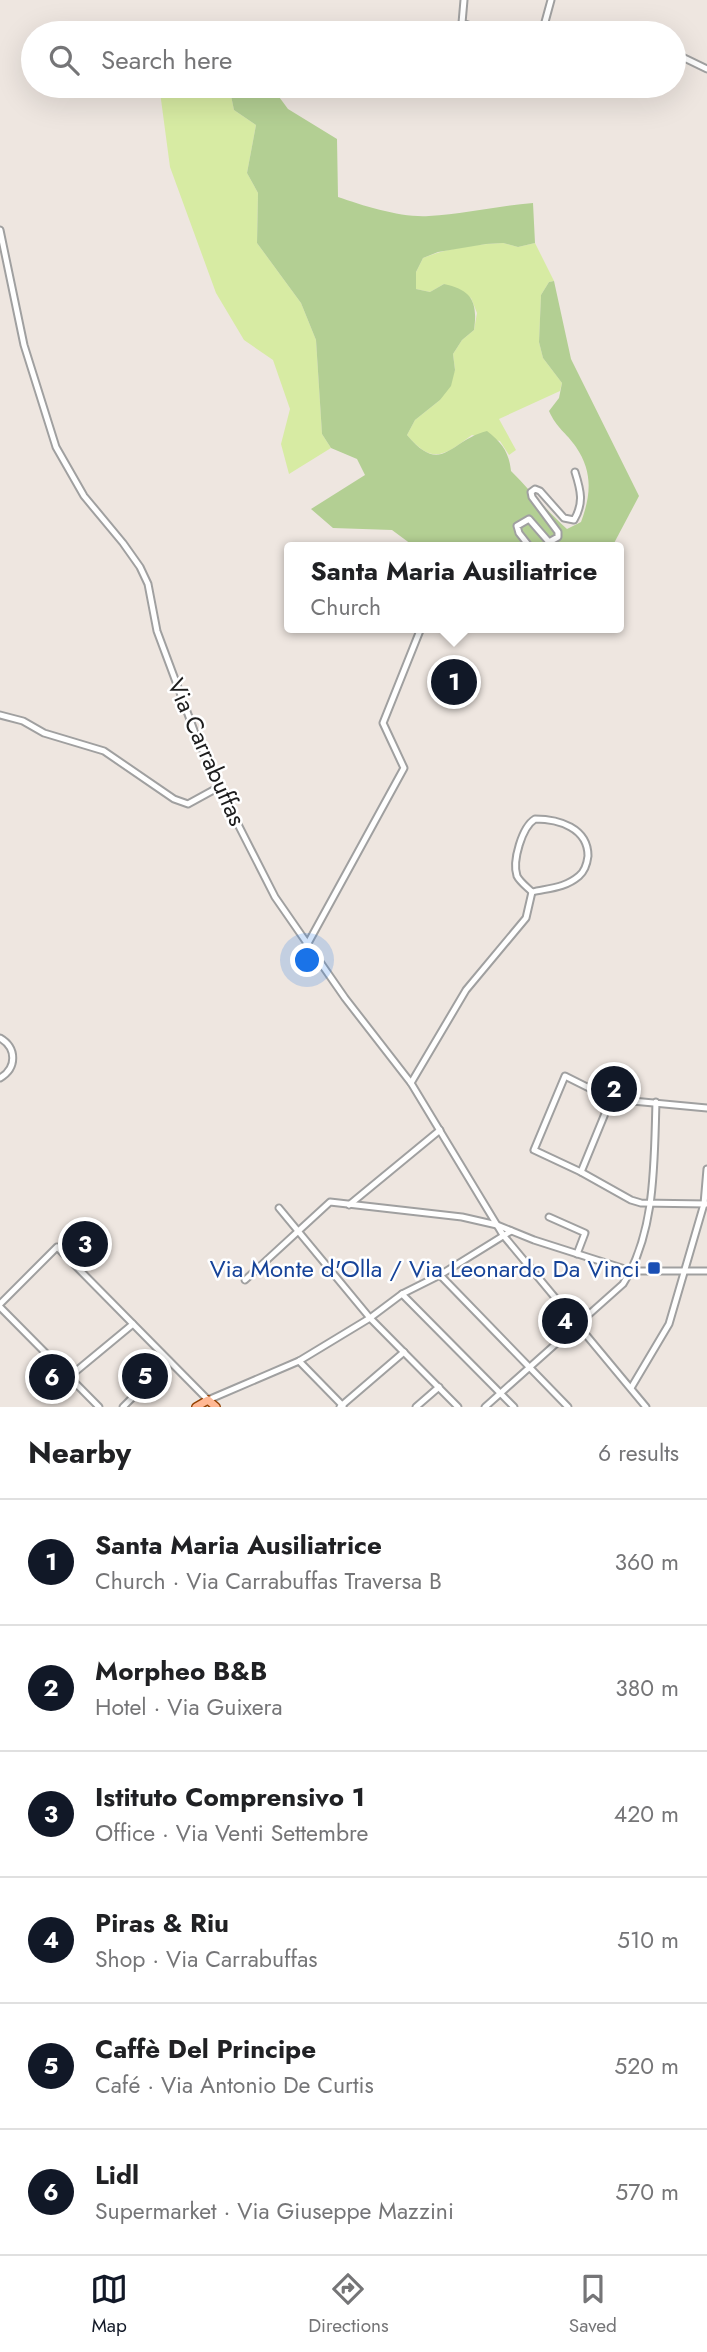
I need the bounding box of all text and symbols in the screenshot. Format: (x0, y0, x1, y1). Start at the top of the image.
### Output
search box (21, 21, 686, 98)
icon: search (45, 41, 83, 79)
text: Search here (101, 41, 233, 79)
popup (284, 542, 624, 633)
text: Santa Maria Ausiliatrice (311, 552, 597, 590)
text: Church (311, 590, 381, 624)
pin: 1 (431, 656, 477, 708)
street label: Via Carrabuffas (159, 673, 255, 831)
your location (290, 943, 324, 977)
pin: 2 (591, 1063, 637, 1115)
pin: 3 (62, 1218, 108, 1270)
place label: Via Monte d'Olla / Via Leonardo Da Vinci (210, 1251, 640, 1286)
marker: Via Monte d'Olla / Via Leonardo Da Vinci (646, 1260, 662, 1276)
pin: 4 (542, 1295, 588, 1347)
pin: 5 (122, 1350, 168, 1402)
pin: 6 (29, 1351, 75, 1403)
text: Nearby (28, 1431, 131, 1474)
text: 6 results (598, 1436, 679, 1470)
text: Santa Maria Ausiliatrice (95, 1526, 382, 1564)
text: 1 (45, 1545, 57, 1579)
text: 360 m (615, 1545, 679, 1579)
text: Church · Via Carrabuffas Traversa B (95, 1564, 442, 1598)
text: Morpheo B&B (95, 1652, 267, 1690)
text: 2 (43, 1671, 59, 1705)
text: 380 m (615, 1671, 679, 1705)
text: Hotel · Via Guixera (95, 1690, 282, 1724)
text: Istituto Comprensivo 1 (95, 1778, 365, 1816)
text: 3 (44, 1797, 58, 1831)
text: 420 m (614, 1797, 679, 1831)
text: Office · Via Venti Settembre (95, 1816, 368, 1850)
text: Piras & Riu (95, 1904, 229, 1942)
text: 4 (43, 1923, 59, 1957)
text: 510 m (617, 1923, 679, 1957)
text: Shop · Via Carrabuffas (95, 1942, 318, 1976)
text: Caffè Del Principe (95, 2030, 316, 2068)
text: 5 (44, 2049, 58, 2083)
text: 520 m (614, 2049, 679, 2083)
text: Café · Via Antonio De Curtis (95, 2068, 374, 2102)
text: Lidl (95, 2156, 139, 2194)
text: 6 (43, 2175, 59, 2209)
text: 570 m (615, 2175, 679, 2209)
text: Supermarket · Via Giuseppe Mazzini (95, 2194, 454, 2228)
tab: Map (90, 2270, 128, 2339)
tab: Directions (308, 2270, 389, 2339)
tab: Saved (569, 2270, 617, 2339)

